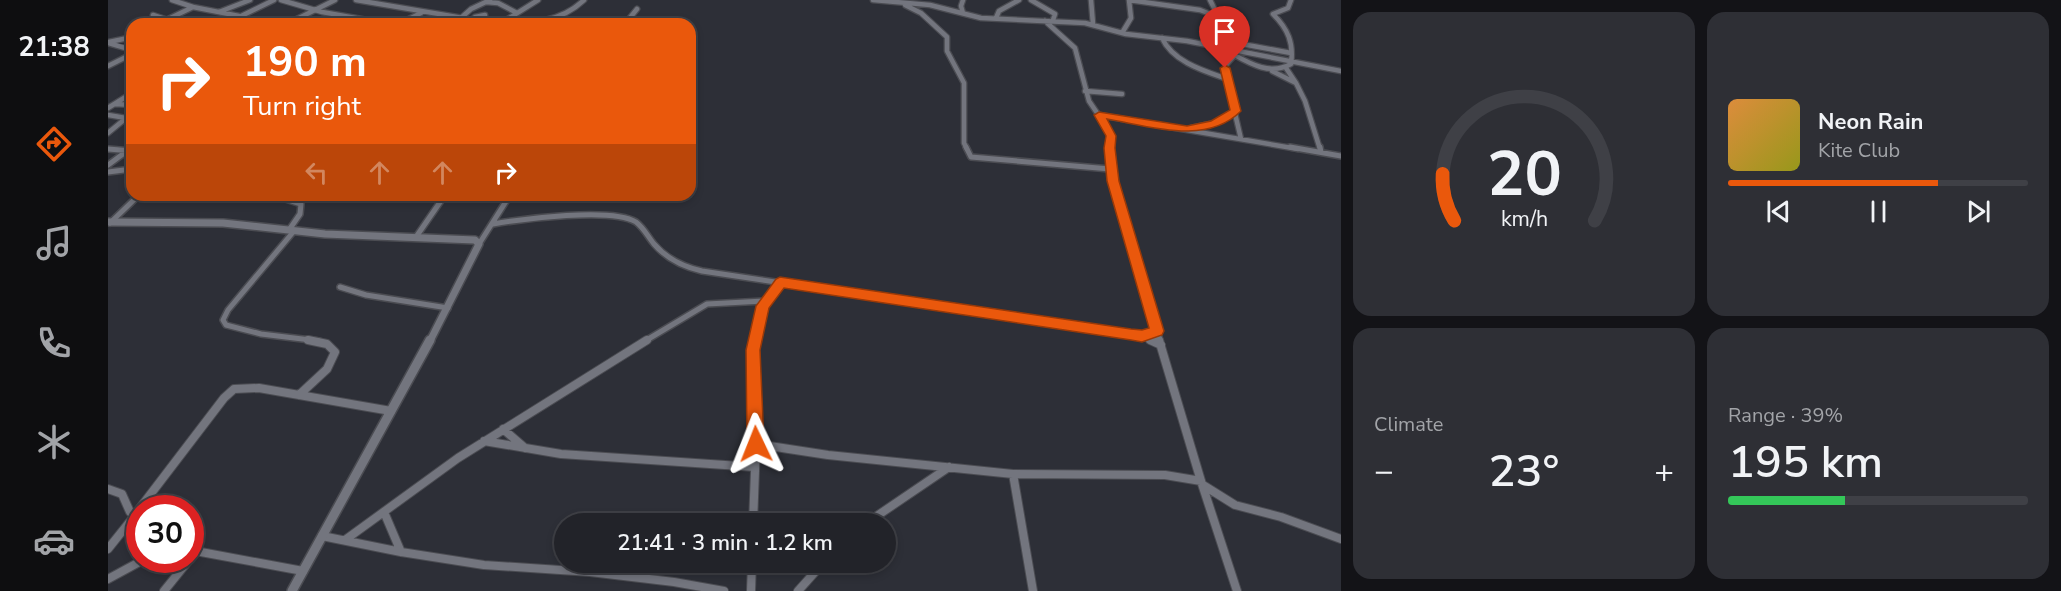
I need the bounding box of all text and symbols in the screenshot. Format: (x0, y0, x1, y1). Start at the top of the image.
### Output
pin (1199, 6, 1250, 68)
icon: arrive (1208, 15, 1241, 48)
text: 21:38 (18, 29, 90, 66)
text: 190 m (243, 34, 367, 91)
icon: right (144, 42, 222, 120)
text: Turn right (243, 88, 361, 125)
text: Neon Rain (1818, 107, 1923, 137)
icon: directions (33, 123, 75, 165)
text: 20 (1487, 132, 1561, 217)
text: Kite Club (1818, 137, 1900, 164)
icon: left (300, 156, 333, 189)
icon: ahead (363, 156, 396, 189)
icon: ahead (426, 156, 459, 189)
icon: right (489, 156, 522, 189)
icon: previous (1762, 195, 1795, 228)
icon: pause (1862, 195, 1895, 228)
icon: next (1962, 195, 1995, 228)
text: km/h (1500, 204, 1548, 234)
icon: music (33, 222, 75, 264)
icon: phone (33, 322, 75, 364)
text: Range · 39% (1728, 402, 1843, 429)
text: Climate (1374, 411, 1443, 438)
position arrow (724, 412, 788, 476)
icon: climate (33, 421, 75, 463)
text: 195 km (1728, 432, 1883, 493)
text: 23° (1489, 441, 1559, 502)
text: − (1374, 449, 1394, 494)
text: + (1654, 449, 1674, 494)
speed limit sign: 30 (126, 495, 204, 573)
icon: car (33, 520, 75, 562)
text: 21:41 · 3 min · 1.2 km (617, 528, 833, 558)

